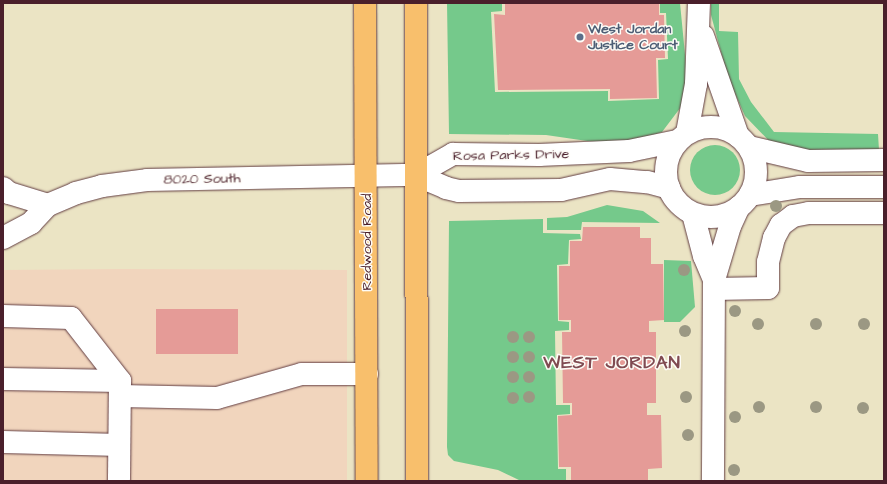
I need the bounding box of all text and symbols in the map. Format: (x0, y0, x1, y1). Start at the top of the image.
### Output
place label: West Jordan Justice Court (588, 21, 678, 54)
marker: West Jordan Justice Court (575, 32, 585, 42)
street label: Rosa Parks Drive (453, 146, 569, 164)
street label: 8020 South (163, 170, 241, 188)
street label: Redwood Road (359, 194, 375, 290)
district label: WEST JORDAN (543, 352, 681, 374)

